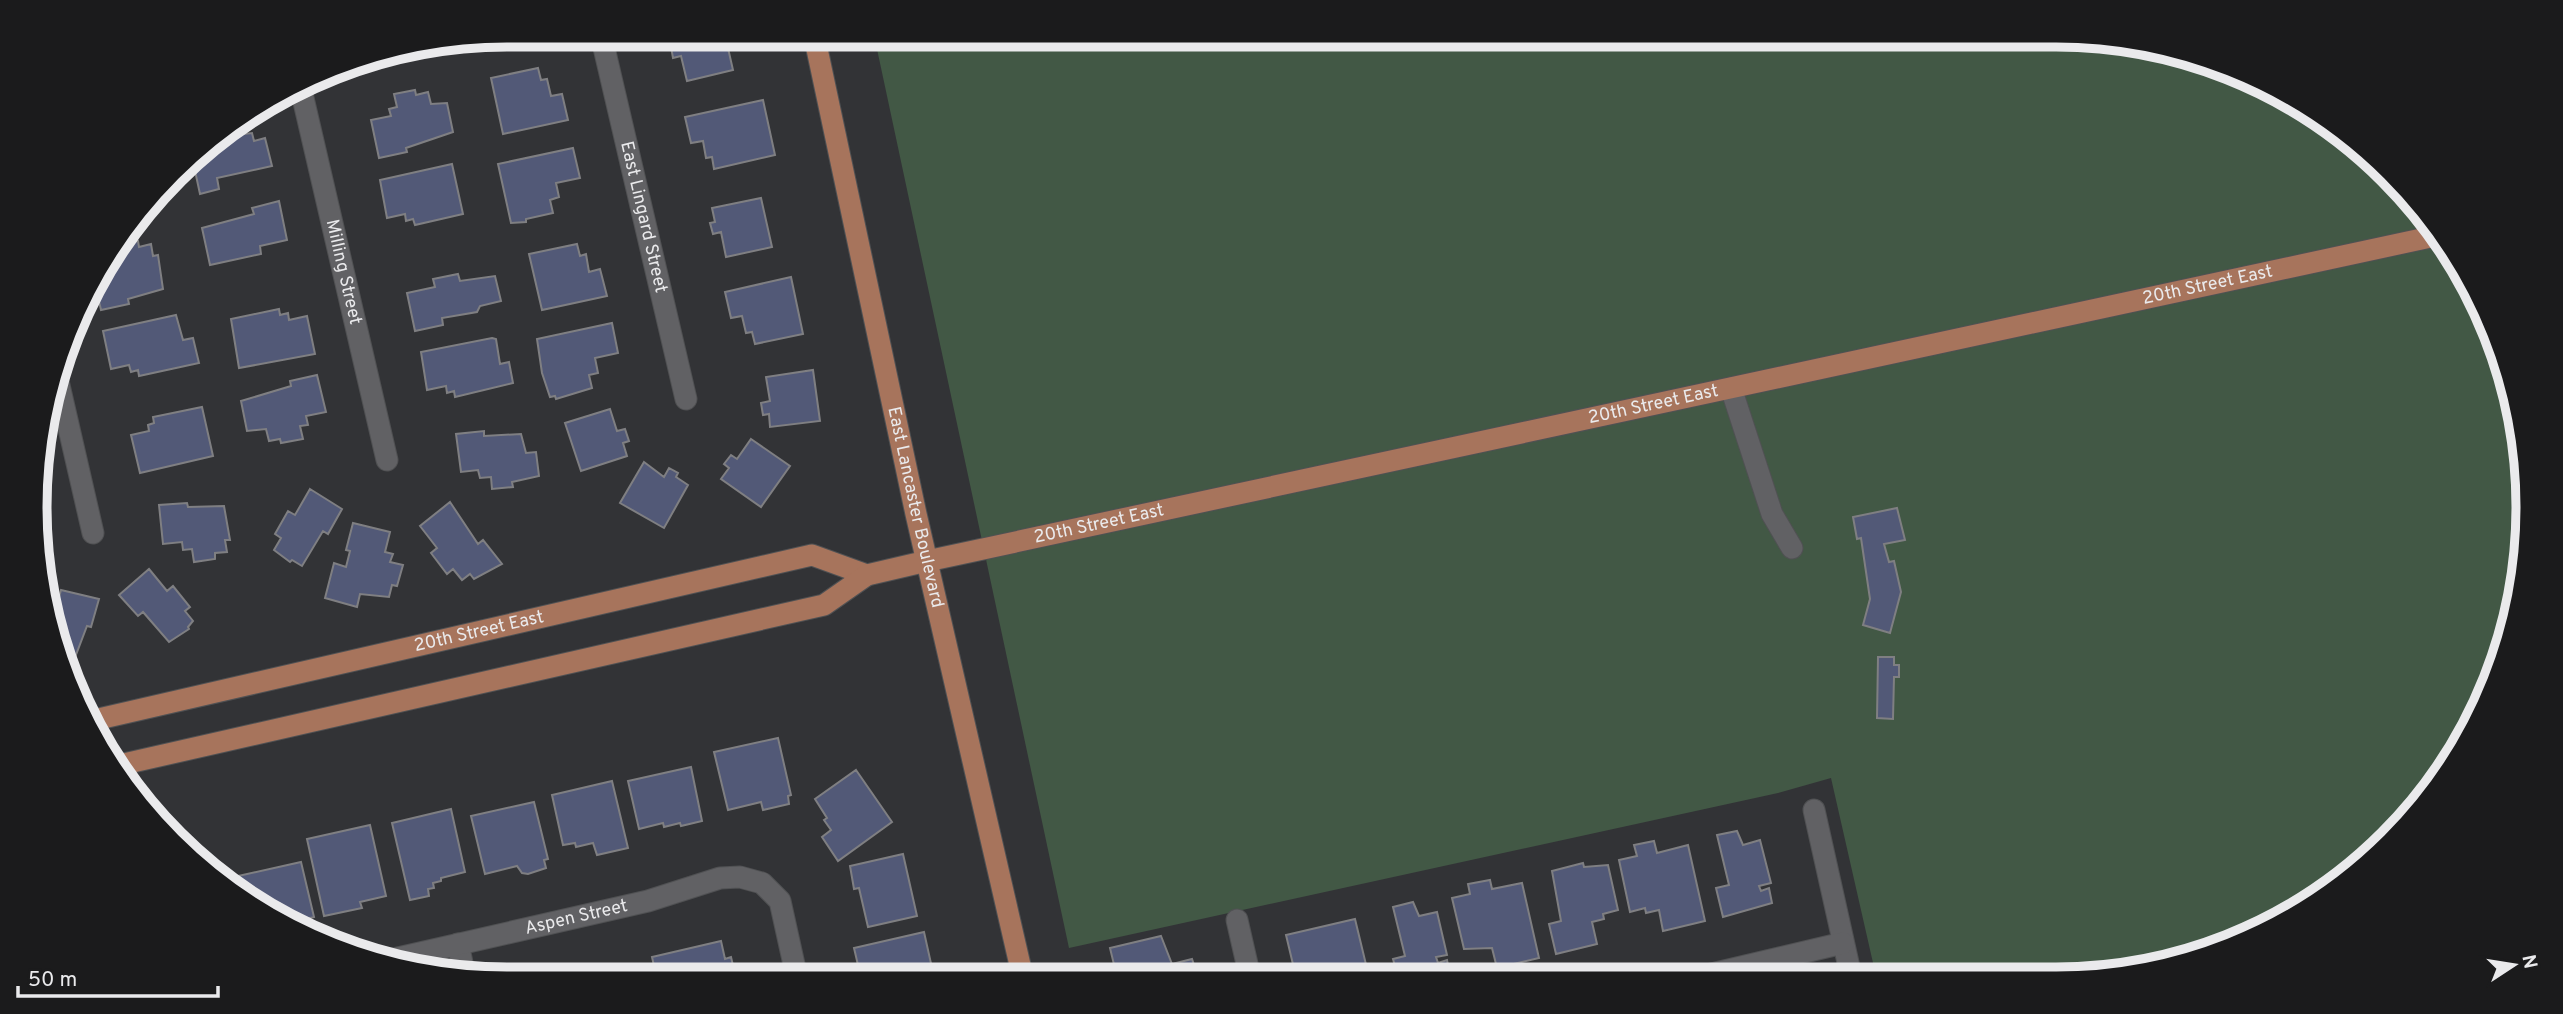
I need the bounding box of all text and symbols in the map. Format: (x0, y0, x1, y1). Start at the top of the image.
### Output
street label: East Lingard Street (615, 139, 672, 295)
street label: Milling Street (320, 217, 367, 327)
street label: 20th Street East (2140, 260, 2275, 310)
street label: 20th Street East (1586, 379, 1720, 430)
street label: East Lancaster Boulevard (882, 405, 949, 610)
street label: 20th Street East (1032, 499, 1166, 549)
street label: 20th Street East (412, 606, 546, 658)
street label: Aspen Street (522, 894, 630, 940)
north arrow (2479, 930, 2549, 1000)
text: N (2516, 953, 2542, 971)
scale bar (18, 954, 217, 998)
text: 50 m (28, 967, 77, 994)

